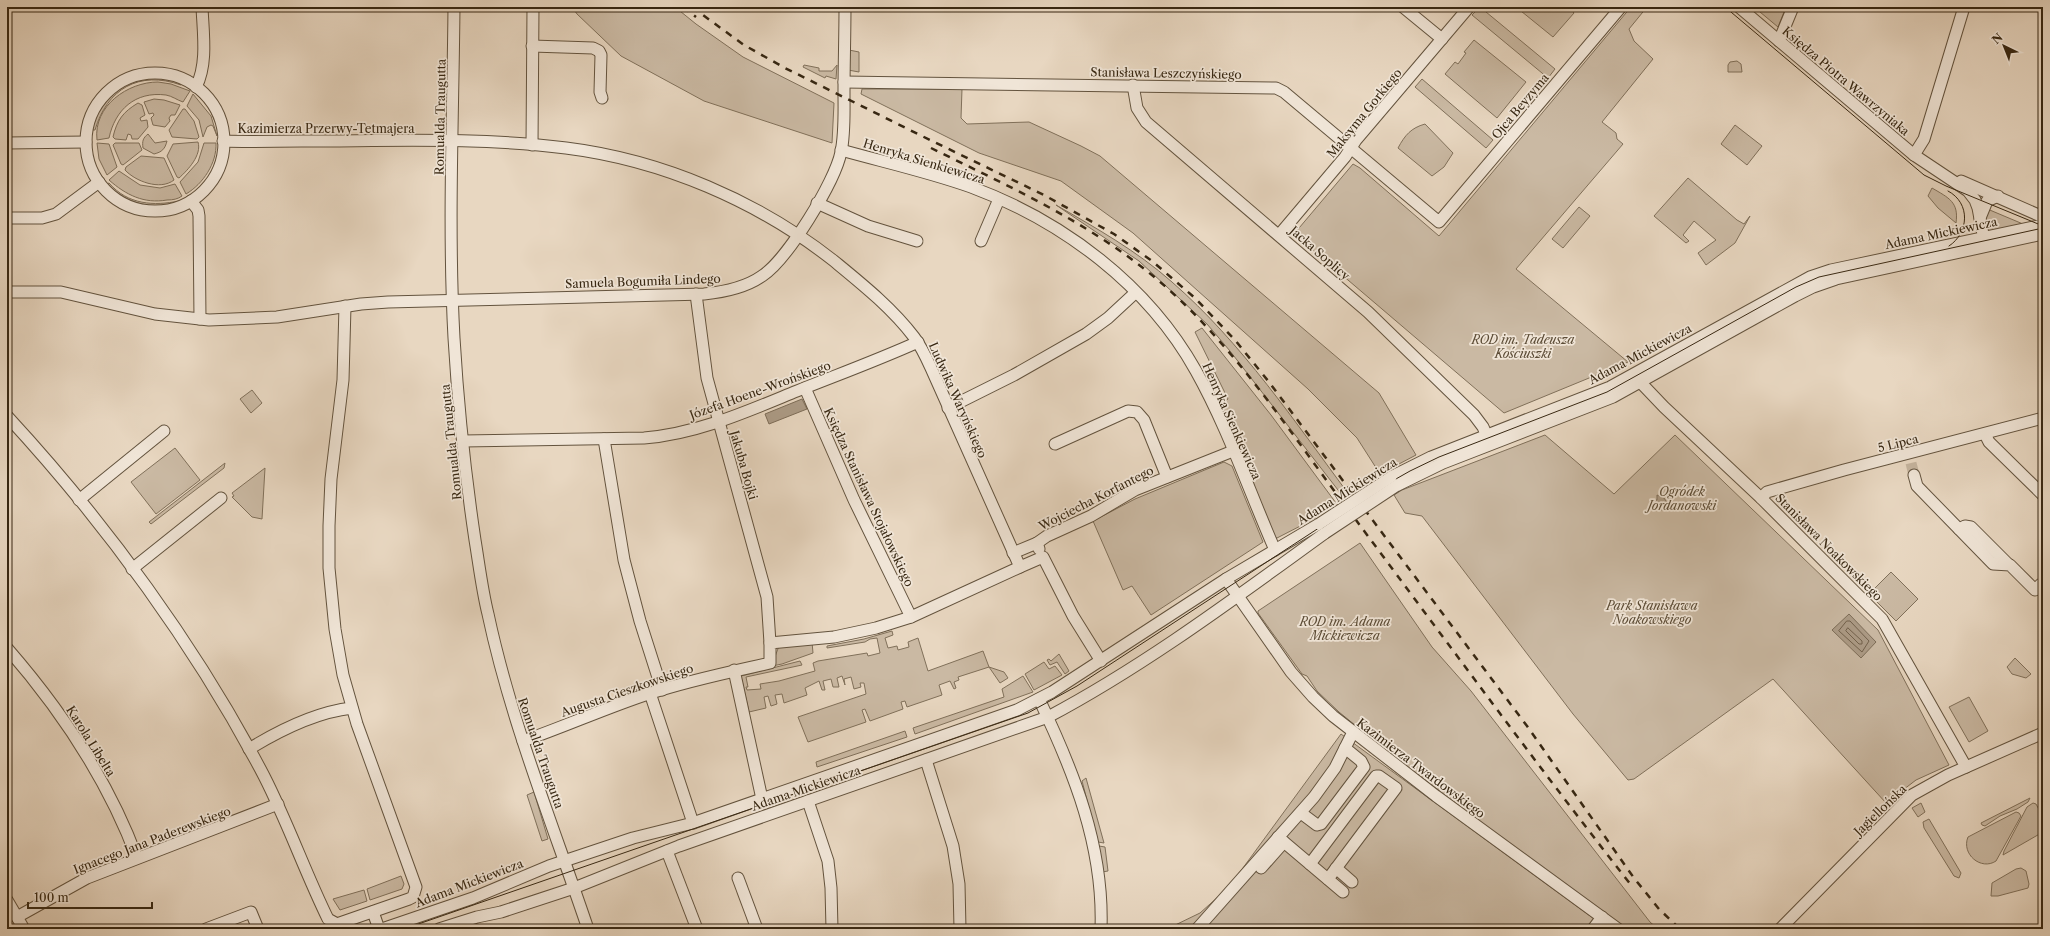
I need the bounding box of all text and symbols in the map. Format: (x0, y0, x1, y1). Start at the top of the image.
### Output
street label: Księdza Piotra Wawrzyniaka (1779, 23, 1913, 139)
north arrow (1984, 26, 2024, 66)
text: N (1989, 30, 2006, 47)
street label: Romualda Traugutta (431, 58, 449, 175)
street label: Stanisława Leszczyńskiego (1090, 64, 1242, 82)
street label: Maksyma Gorkiego (1323, 65, 1405, 161)
street label: Ojca Beyzyma (1488, 70, 1552, 142)
street label: Kazimierza Przerwy-Tetmajera (237, 121, 415, 136)
street label: Henryka Sienkiewicza (861, 135, 987, 187)
street label: Adama Mickiewicza (1882, 214, 1999, 252)
street label: Jacka Soplicy (1285, 221, 1353, 283)
street label: Samuela Bogumiła Lindego (565, 271, 721, 291)
street label: Adama Mickiewicza (1585, 320, 1695, 388)
park label: ROD im. Tadeusza Kościuszki (1471, 332, 1574, 361)
street label: Ludwika Waryńskiego (926, 340, 990, 460)
street label: Józefa Hoene-Wrońskiego (685, 357, 833, 423)
street label: Henryka Sienkiewicza (1199, 360, 1265, 482)
street label: Romualda Traugutta (437, 383, 465, 501)
street label: Księdza Stanisława Stojałowskiego (821, 405, 917, 589)
street label: Jakuba Bojki (726, 427, 761, 502)
street label: 5 Lipca (1876, 431, 1920, 455)
street label: Adama Mickiewicza (1294, 454, 1400, 528)
street label: Wojciecha Korfantego (1035, 463, 1156, 534)
park label: Ogródek Jordanowski (1644, 484, 1718, 513)
street label: Stanisława Noakowskiego (1772, 490, 1886, 604)
park label: Park Stanisława Noakowskiego (1605, 598, 1698, 627)
park label: ROD im. Adama Mickiewicza (1299, 614, 1390, 643)
street label: Augusta Cieszkowskiego (558, 660, 695, 720)
street label: Romualda Traugutta (515, 696, 567, 811)
street label: Karola Libelta (63, 703, 119, 780)
street label: Kazimierza Twardowskiego (1354, 715, 1488, 821)
street label: Adama Mickiewicza (748, 762, 863, 814)
street label: Jagiellońska (1849, 781, 1910, 840)
street label: Ignacego Jana Paderewskiego (71, 803, 233, 877)
street label: Adama Mickiewicza (412, 855, 526, 911)
scale bar (28, 884, 152, 910)
text: 100 m (34, 890, 69, 905)

